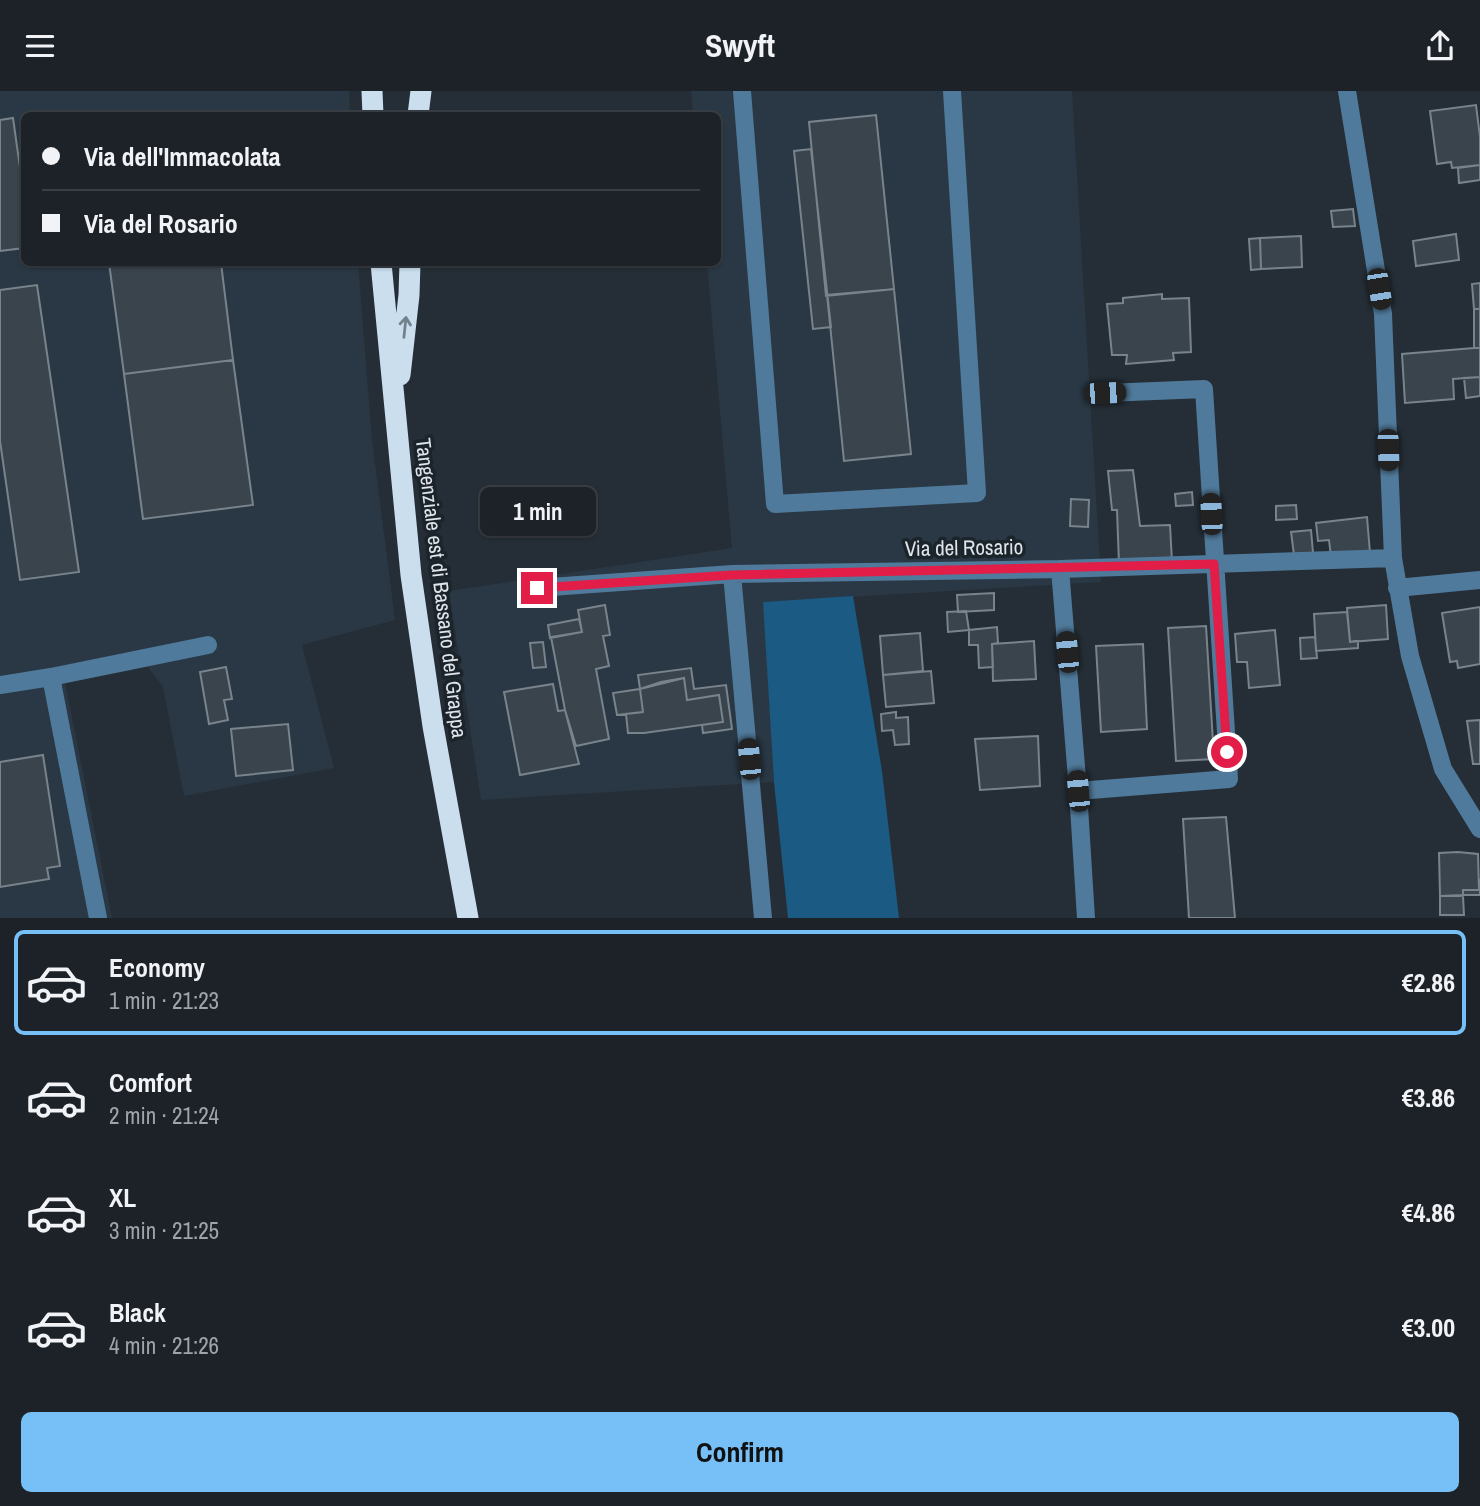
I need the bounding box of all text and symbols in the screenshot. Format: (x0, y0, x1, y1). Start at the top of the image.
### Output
text: Swyft (705, 24, 775, 67)
icon: menu (21, 27, 59, 65)
icon: share (1421, 27, 1459, 65)
text: Via dell'Immacolata (84, 139, 281, 174)
text: Via del Rosario (84, 206, 238, 241)
car (1366, 267, 1393, 311)
one-way arrow (399, 316, 412, 338)
car (1084, 382, 1127, 404)
car (1377, 429, 1400, 471)
street label: Tangenziale est di Bassano del Grappa (409, 436, 474, 740)
callout: 1 min (479, 487, 595, 535)
car (1200, 492, 1223, 536)
text: 1 min (513, 496, 563, 527)
street label: Via del Rosario (905, 532, 1023, 563)
route end (521, 572, 553, 604)
car (1055, 630, 1080, 674)
route start (1211, 736, 1243, 768)
car (737, 737, 762, 781)
car (1066, 769, 1091, 813)
text: Economy (109, 950, 205, 985)
icon: car (25, 951, 88, 1014)
text: €2.86 (1402, 965, 1455, 1000)
text: 1 min · 21:23 (109, 985, 219, 1016)
text: Comfort (109, 1065, 192, 1100)
icon: car (25, 1066, 88, 1129)
text: €3.86 (1402, 1080, 1455, 1115)
text: 2 min · 21:24 (109, 1100, 219, 1131)
text: XL (109, 1180, 136, 1215)
icon: car (25, 1181, 88, 1244)
text: €4.86 (1402, 1195, 1455, 1230)
text: 3 min · 21:25 (109, 1215, 219, 1246)
text: Black (109, 1295, 166, 1330)
icon: car (25, 1296, 88, 1359)
text: €3.00 (1402, 1310, 1455, 1345)
text: 4 min · 21:26 (109, 1330, 219, 1361)
button: Confirm (21, 1412, 1459, 1492)

